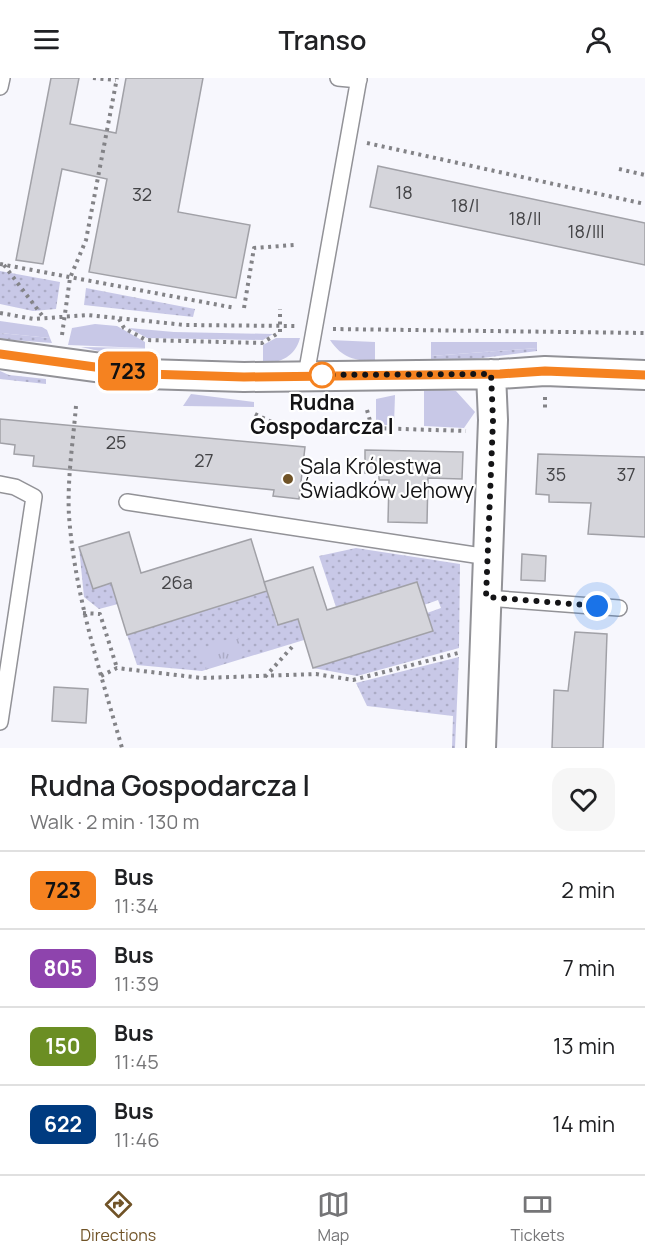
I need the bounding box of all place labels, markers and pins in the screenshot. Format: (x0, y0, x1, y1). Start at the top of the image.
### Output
marker: Rudna Gospodarcza I (309, 362, 335, 388)
place label: Rudna Gospodarcza I (250, 388, 394, 440)
place label: Sala Królestwa Świadków Jehowy (300, 452, 474, 504)
marker: Sala Królestwa Świadków Jehowy (281, 472, 295, 486)

